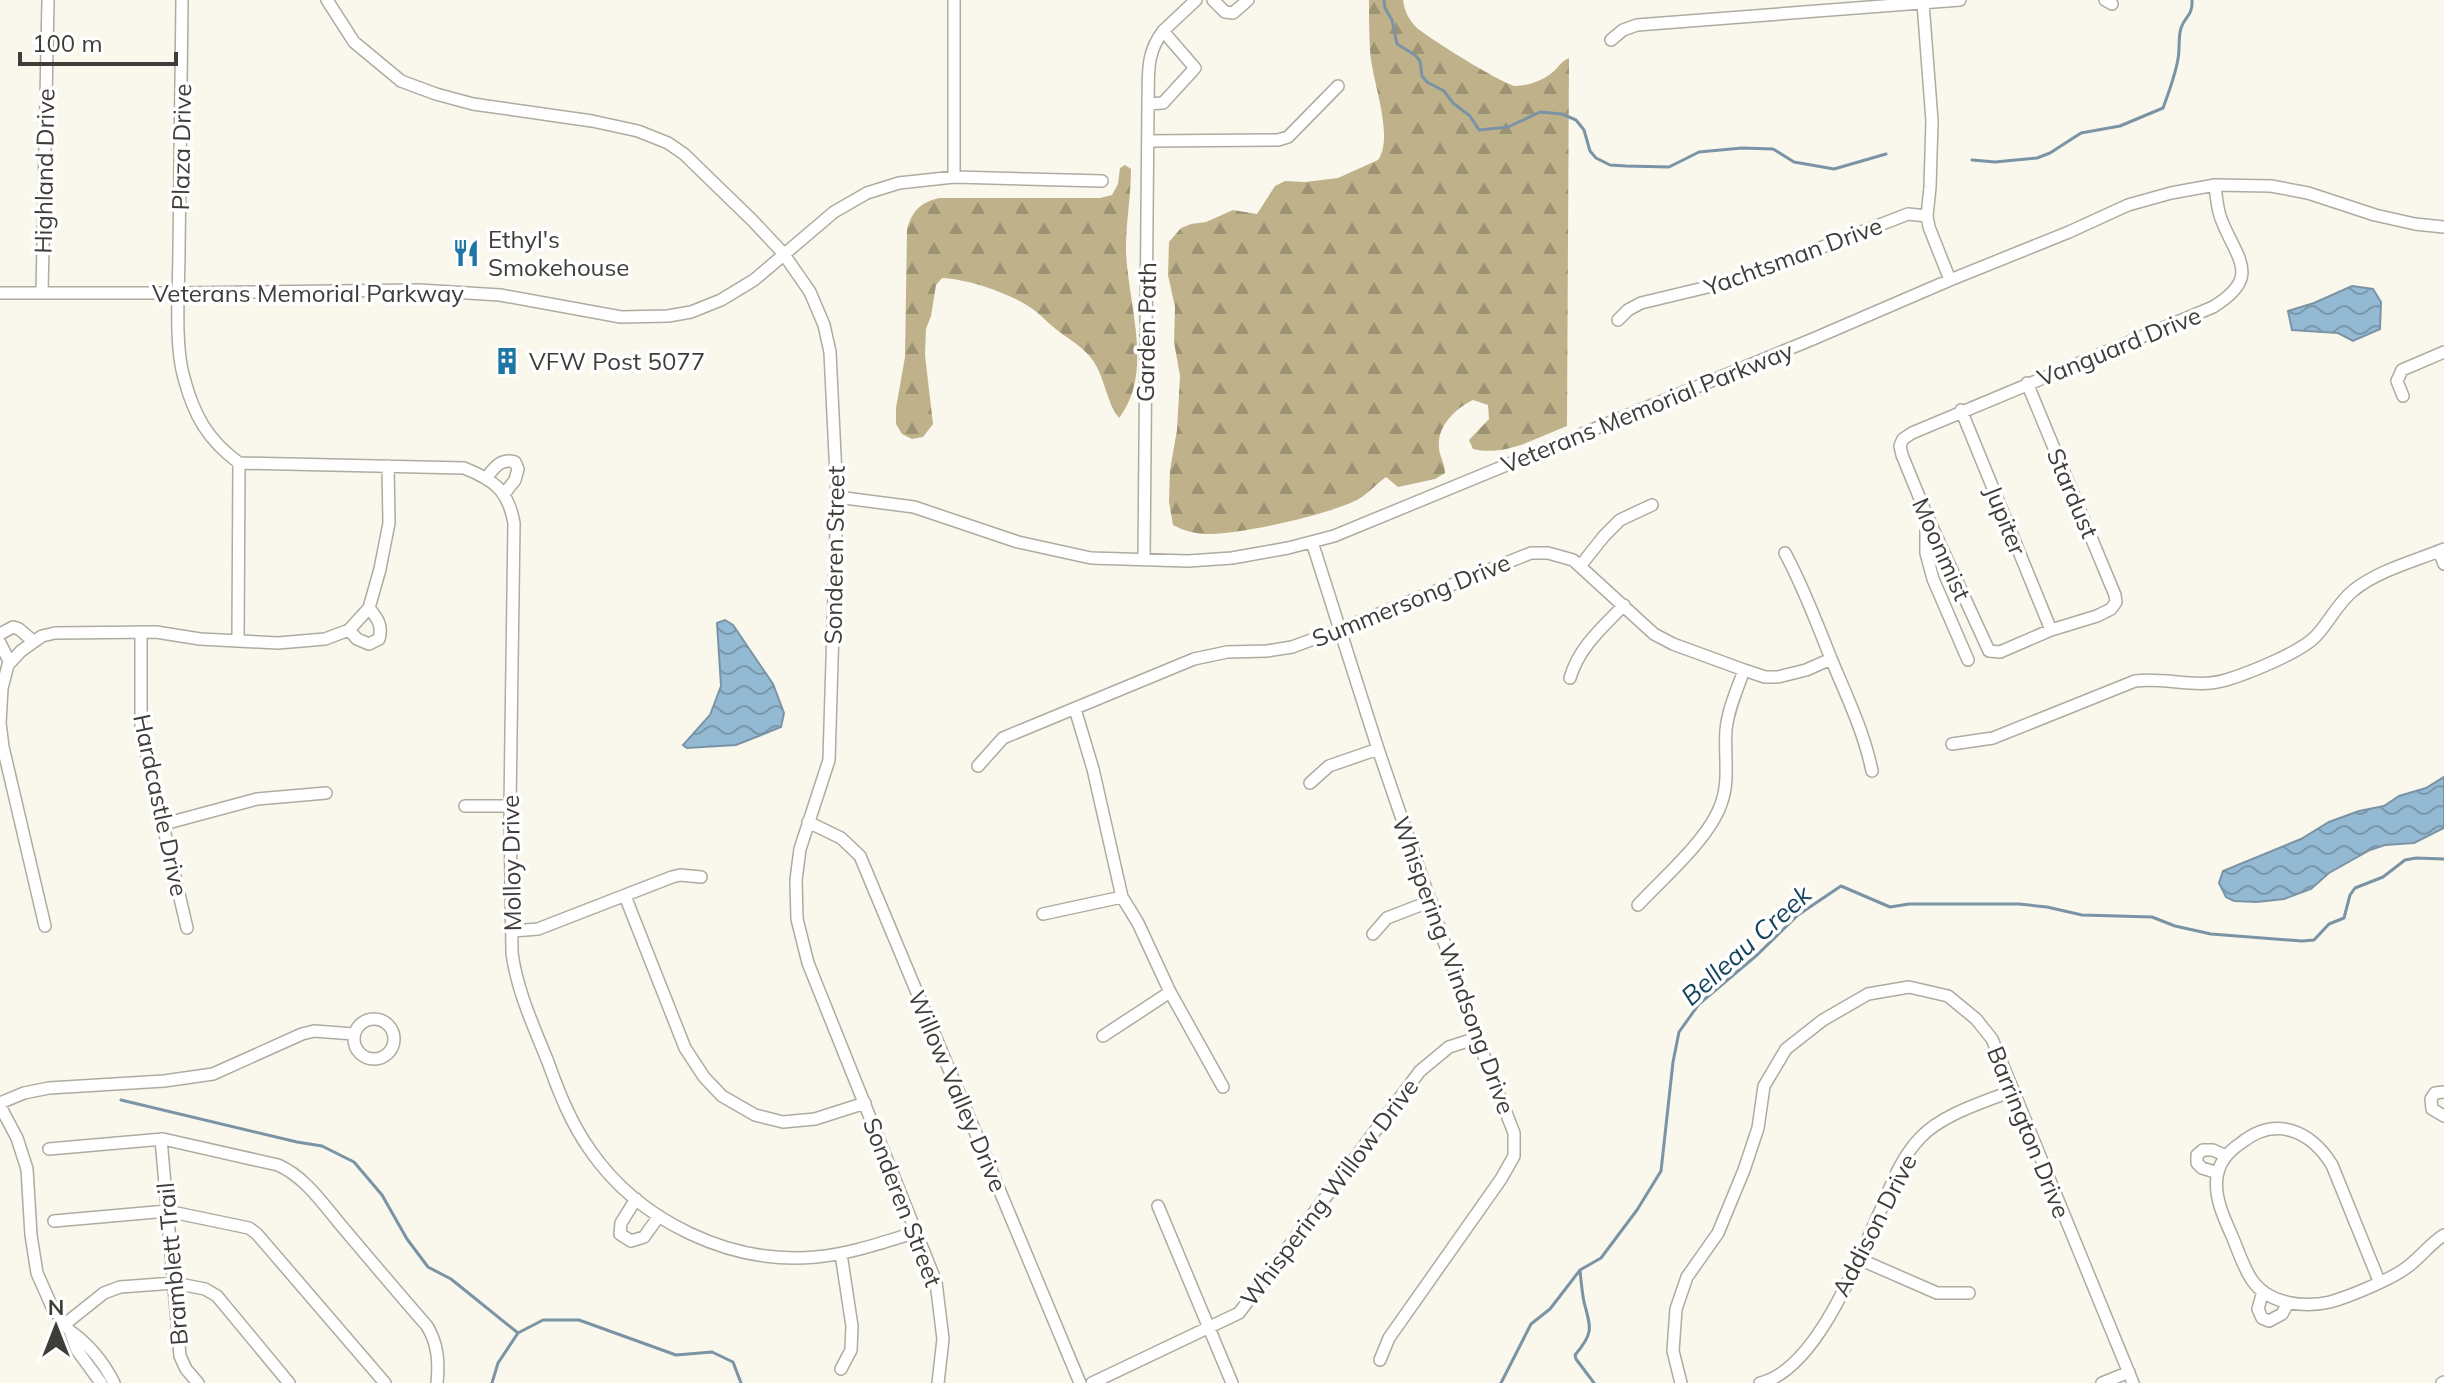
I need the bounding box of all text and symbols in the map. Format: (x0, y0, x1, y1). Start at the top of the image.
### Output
scale bar (20, 16, 176, 66)
text: 100 m (32, 28, 103, 58)
street label: Plaza Drive (165, 83, 197, 211)
street label: Highland Drive (28, 88, 60, 254)
street label: Yachtsman Drive (1699, 210, 1886, 302)
place label: Ethyl's Smokehouse (488, 224, 629, 282)
restaurant icon: Ethyl's Smokehouse (451, 238, 481, 268)
street label: Garden Path (1130, 262, 1162, 402)
street label: Veterans Memorial Parkway (152, 278, 464, 308)
street label: Vanguard Drive (2033, 300, 2205, 392)
street label: Veterans Memorial Parkway (1497, 335, 1797, 479)
building icon: VFW Post 5077 (492, 346, 522, 376)
place label: VFW Post 5077 (529, 346, 705, 376)
street label: Stardust (2041, 444, 2105, 542)
street label: Sonderen Street (817, 466, 851, 644)
street label: Jupiter (1979, 481, 2033, 559)
street label: Moonmist (1906, 493, 1978, 605)
street label: Summersong Drive (1308, 547, 1514, 653)
street label: Hardcastle Drive (127, 711, 195, 899)
street label: Molloy Drive (495, 795, 527, 931)
street label: Whispering Windsong Drive (1386, 812, 1522, 1118)
water label: Belleau Creek (1674, 877, 1819, 1012)
street label: Willow Valley Drive (902, 986, 1014, 1196)
street label: Barrington Drive (1981, 1042, 2077, 1222)
street label: Whispering Willow Drive (1234, 1072, 1424, 1312)
street label: Sonderen Street (857, 1113, 949, 1291)
street label: Addison Drive (1825, 1149, 1923, 1301)
street label: Bramblett Trail (150, 1181, 194, 1347)
north arrow (16, 1287, 96, 1367)
text: N (48, 1293, 64, 1321)

